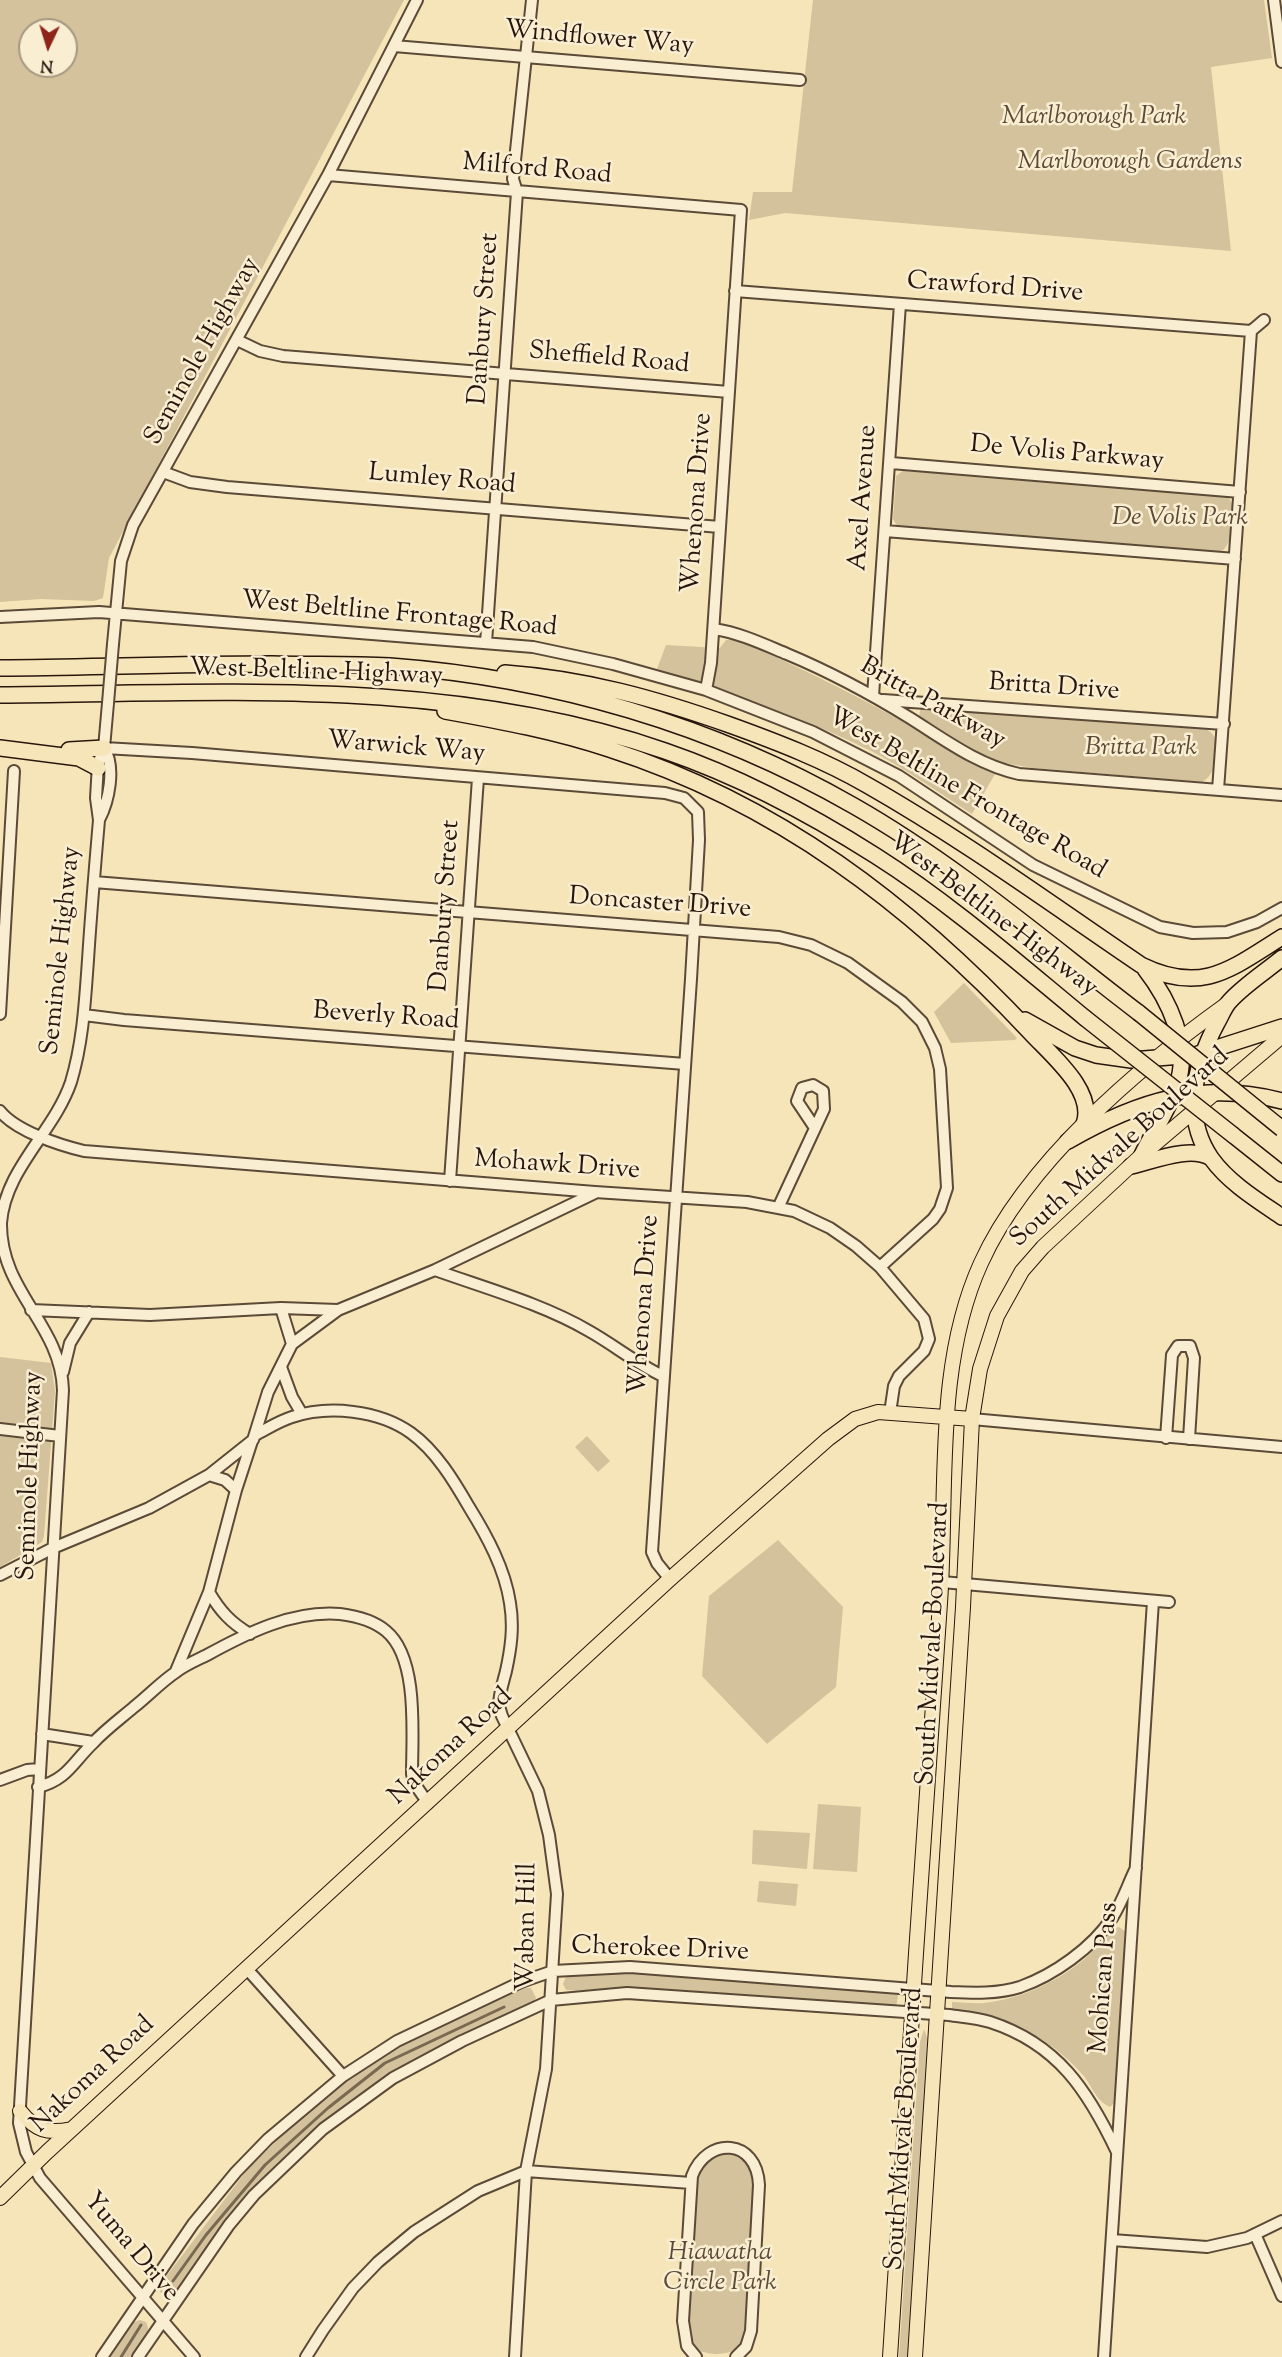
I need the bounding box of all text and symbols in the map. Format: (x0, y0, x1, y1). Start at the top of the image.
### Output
street label: Windflower Way (503, 16, 695, 64)
north arrow (18, 18, 78, 78)
text: N (40, 53, 54, 76)
park label: Marlborough Park (1002, 103, 1186, 135)
park label: Marlborough Gardens (1018, 148, 1242, 180)
street label: Milford Road (461, 149, 613, 193)
street label: Danbury Street (464, 232, 508, 406)
street label: Seminole Highway (139, 253, 269, 451)
street label: Crawford Drive (906, 267, 1084, 311)
street label: Sheffield Road (527, 337, 691, 383)
street label: Whenona Drive (677, 412, 721, 594)
street label: Axel Avenue (844, 424, 886, 572)
street label: De Volis Parkway (969, 431, 1165, 479)
street label: Lumley Road (367, 459, 517, 503)
park label: De Volis Park (1112, 504, 1248, 536)
street label: West Beltline Frontage Road (240, 587, 558, 645)
street label: Britta Parkway (854, 652, 1010, 758)
street label: West Beltline Highway (188, 654, 444, 694)
street label: Britta Drive (987, 669, 1121, 709)
street label: West Beltline Frontage Road (821, 702, 1111, 888)
street label: Warwick Way (326, 727, 486, 771)
park label: Britta Park (1085, 734, 1197, 766)
street label: Danbury Street (425, 819, 469, 993)
street label: West Beltline Highway (881, 827, 1103, 1005)
street label: Seminole Highway (37, 845, 89, 1057)
street label: Doncaster Drive (568, 883, 752, 927)
street label: Beverly Road (312, 997, 460, 1039)
street label: South Midvale Boulevard (1005, 1042, 1237, 1256)
street label: Mohawk Drive (473, 1146, 641, 1188)
street label: Whenona Drive (624, 1214, 668, 1396)
street label: Seminole Highway (13, 1371, 51, 1581)
street label: South Midvale Boulevard (912, 1501, 958, 1787)
street label: Nakoma Road (384, 1683, 520, 1813)
street label: Waban Hill (512, 1862, 546, 1992)
street label: Mohican Pass (1085, 1901, 1127, 2055)
street label: Cherokee Drive (571, 1932, 749, 1970)
street label: South Midvale Boulevard (881, 1986, 931, 2272)
street label: Nakoma Road (26, 2011, 162, 2141)
street label: Yuma Drive (75, 2187, 185, 2309)
park label: Hiawatha Circle Park (663, 2239, 777, 2300)

